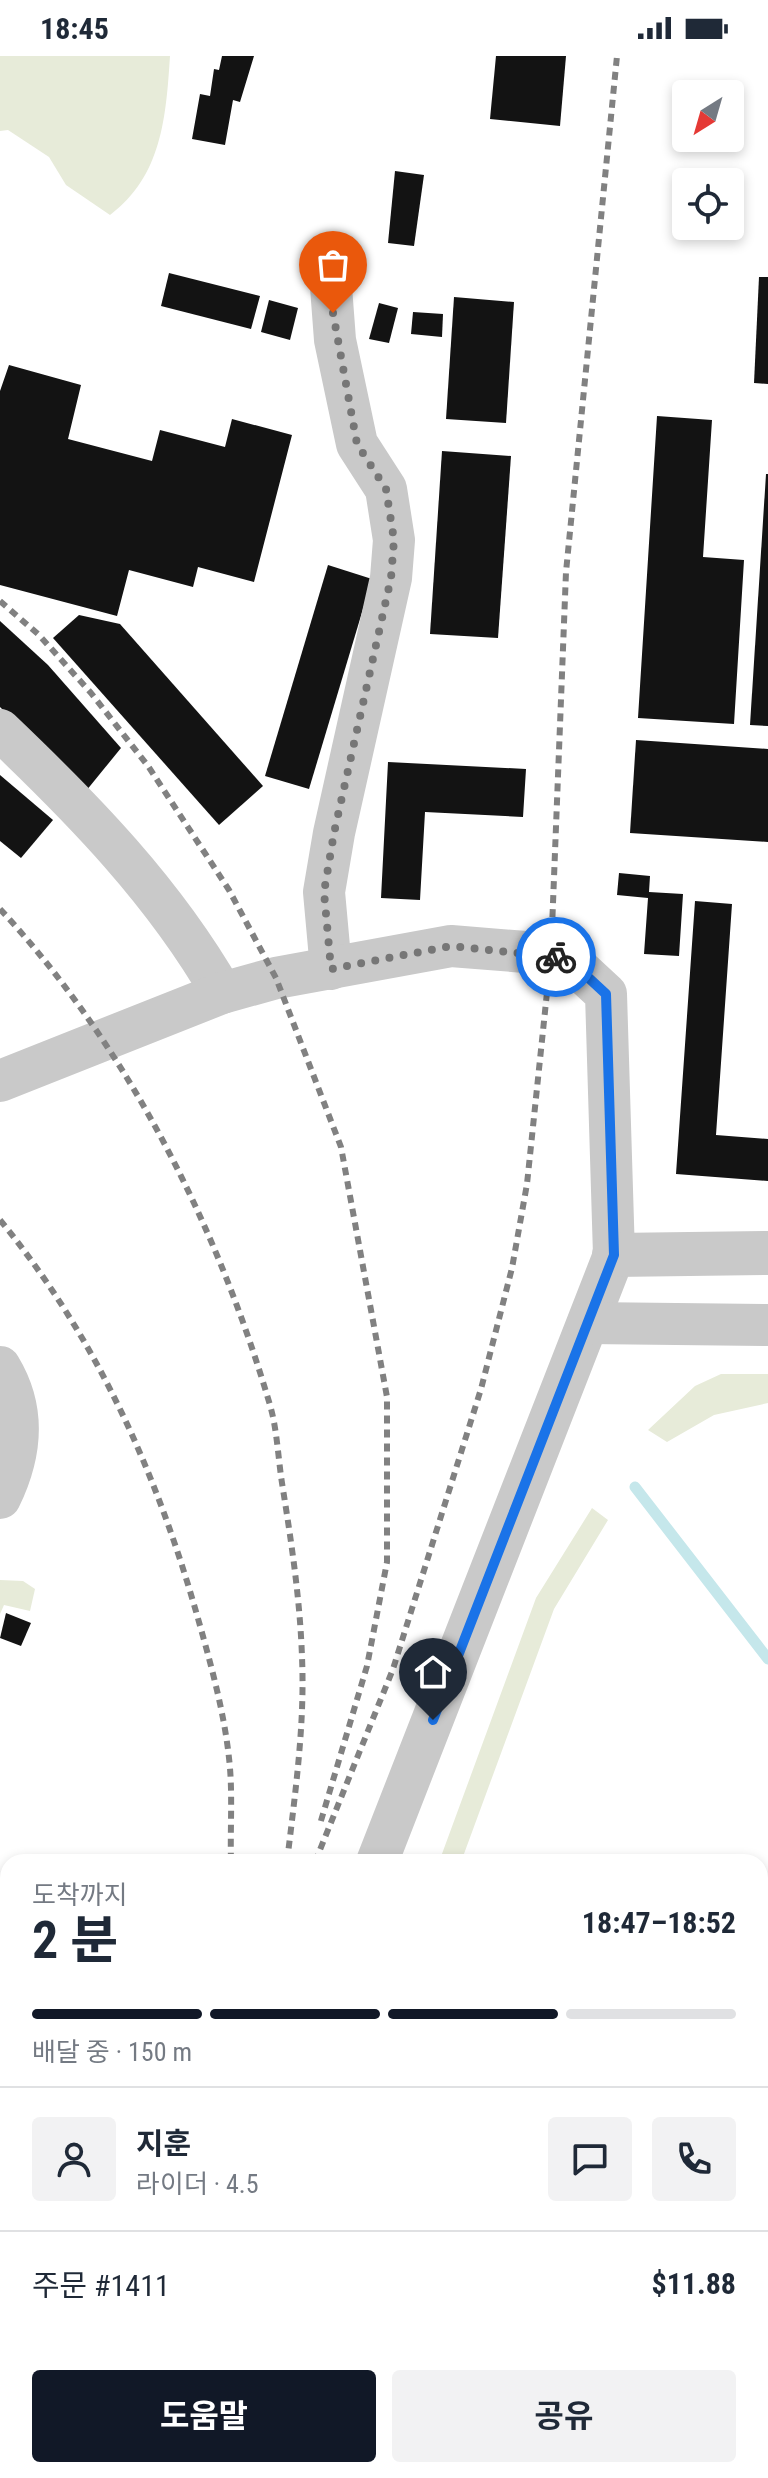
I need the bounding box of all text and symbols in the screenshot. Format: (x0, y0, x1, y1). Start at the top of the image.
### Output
text: 18:45 (40, 11, 109, 46)
north arrow (672, 80, 744, 152)
map controls (672, 80, 744, 240)
button: locate (672, 168, 744, 240)
pin (299, 231, 367, 313)
icon: bag (311, 243, 355, 287)
courier (516, 917, 596, 997)
icon: bike (534, 935, 578, 979)
pin (399, 1638, 467, 1720)
icon: home (411, 1650, 455, 1694)
text: 도착까지 (32, 1880, 128, 1910)
text: 18:47–18:52 (582, 1905, 736, 1940)
text: 2 분 (32, 1910, 118, 1971)
text: 배달 중 · 150 m (32, 2037, 192, 2067)
button: person (32, 2117, 116, 2201)
button: chat (548, 2117, 632, 2201)
button: phone (652, 2117, 736, 2201)
text: 지훈 (136, 2126, 191, 2161)
text: 라이더 · 4.5 (136, 2169, 259, 2199)
text: $11.88 (651, 2266, 736, 2301)
text: 주문 #1411 (32, 2268, 170, 2303)
button: 도움말 (32, 2370, 376, 2462)
button: 공유 (392, 2370, 736, 2462)

